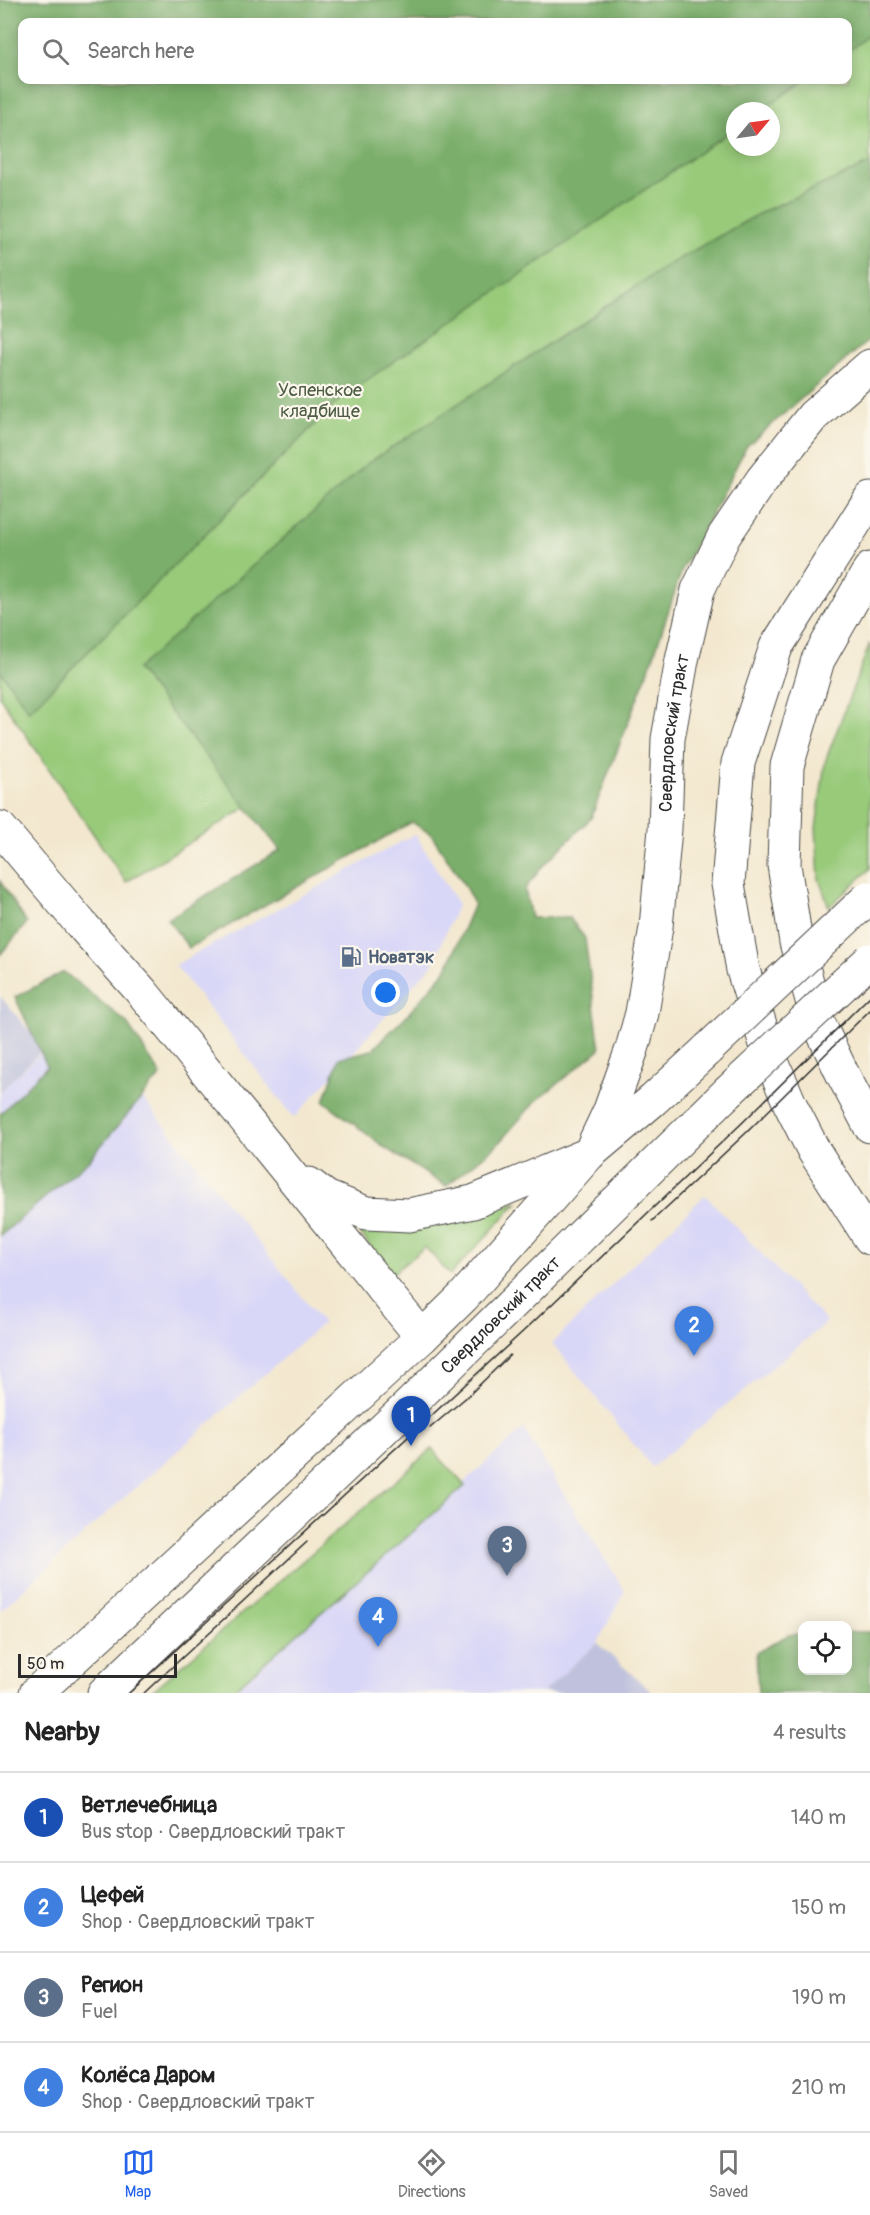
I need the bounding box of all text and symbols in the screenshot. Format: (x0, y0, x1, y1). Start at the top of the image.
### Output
search box (18, 18, 852, 84)
icon: search (39, 35, 72, 68)
text: Search here (87, 37, 194, 65)
north arrow (726, 102, 780, 156)
park label: Успенское кладбище (278, 379, 362, 423)
street label: Свердловский тракт (655, 652, 695, 812)
fuel station icon: Новатэк (339, 945, 363, 969)
place label: Новатэк (368, 946, 434, 969)
your location (371, 978, 400, 1007)
street label: Свердловский тракт (436, 1251, 566, 1379)
pin: 2 (674, 1306, 714, 1356)
pin: 1 (392, 1396, 430, 1446)
pin: 3 (488, 1526, 526, 1576)
pin: 4 (358, 1598, 398, 1647)
map controls (798, 1621, 852, 1675)
button: locate (798, 1621, 852, 1675)
scale bar (18, 1651, 177, 1678)
text: 50 m (27, 1654, 64, 1674)
text: Nearby (24, 1716, 100, 1748)
text: 4 results (773, 1720, 846, 1745)
text: Ветлечебница (81, 1791, 217, 1819)
text: 1 (40, 1805, 47, 1830)
text: 140 m (791, 1805, 846, 1830)
text: Bus stop · Свердловский тракт (81, 1819, 345, 1844)
text: Цефей (81, 1881, 144, 1909)
text: 2 (38, 1895, 49, 1920)
text: 150 m (792, 1895, 846, 1920)
text: Shop · Свердловский тракт (81, 1909, 315, 1934)
text: Регион (81, 1971, 143, 1999)
text: 3 (38, 1985, 49, 2010)
text: 190 m (792, 1985, 846, 2010)
text: Fuel (81, 1999, 118, 2024)
text: Колёса Даром (81, 2061, 215, 2089)
text: 4 (38, 2075, 49, 2100)
text: 210 m (791, 2075, 846, 2100)
text: Shop · Свердловский тракт (81, 2089, 315, 2114)
tab: Map (122, 2146, 155, 2202)
tab: Directions (398, 2146, 466, 2202)
tab: Saved (709, 2146, 748, 2202)

